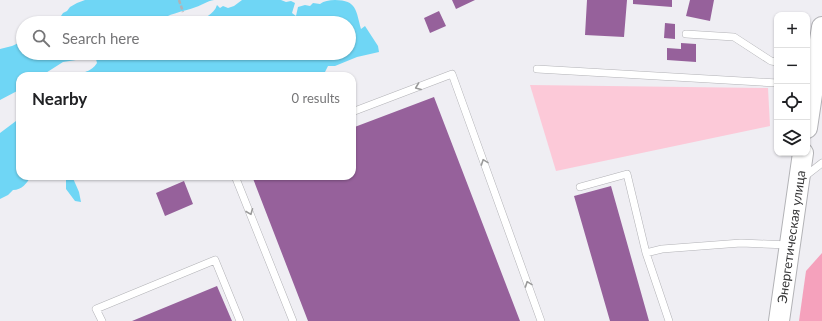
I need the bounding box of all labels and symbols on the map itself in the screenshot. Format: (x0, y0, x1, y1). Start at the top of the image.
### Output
one-way arrow (414, 82, 421, 91)
one-way arrow (480, 159, 488, 166)
street label: Энергетическая улица (774, 169, 808, 304)
one-way arrow (245, 209, 253, 216)
one-way arrow (525, 281, 533, 288)

